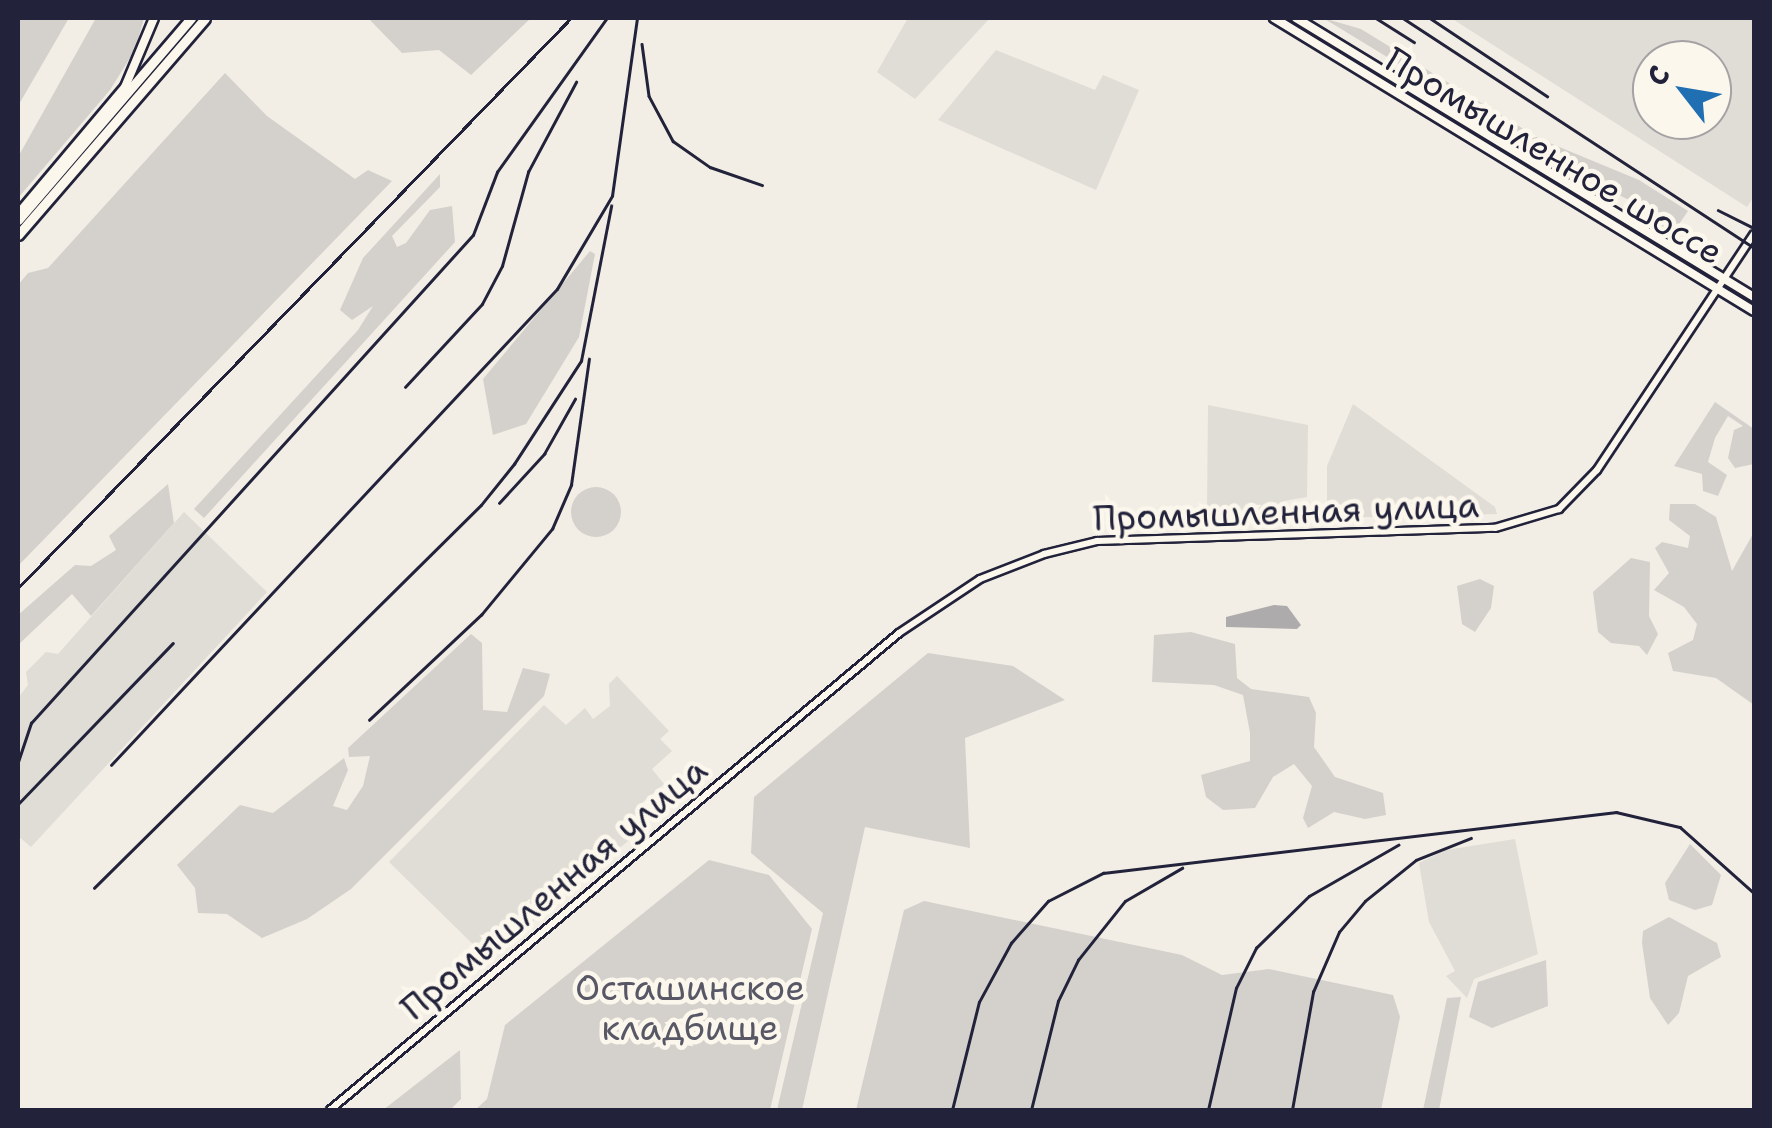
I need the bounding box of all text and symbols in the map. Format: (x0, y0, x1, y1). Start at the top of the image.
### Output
street label: Промышленное шоссе (1378, 38, 1730, 274)
north arrow (1632, 40, 1732, 140)
text: С (1637, 58, 1679, 93)
street label: Промышленная улица (1092, 484, 1480, 540)
street label: Промышленная улица (393, 749, 715, 1029)
park label: Осташинское кладбище (575, 967, 805, 1049)

